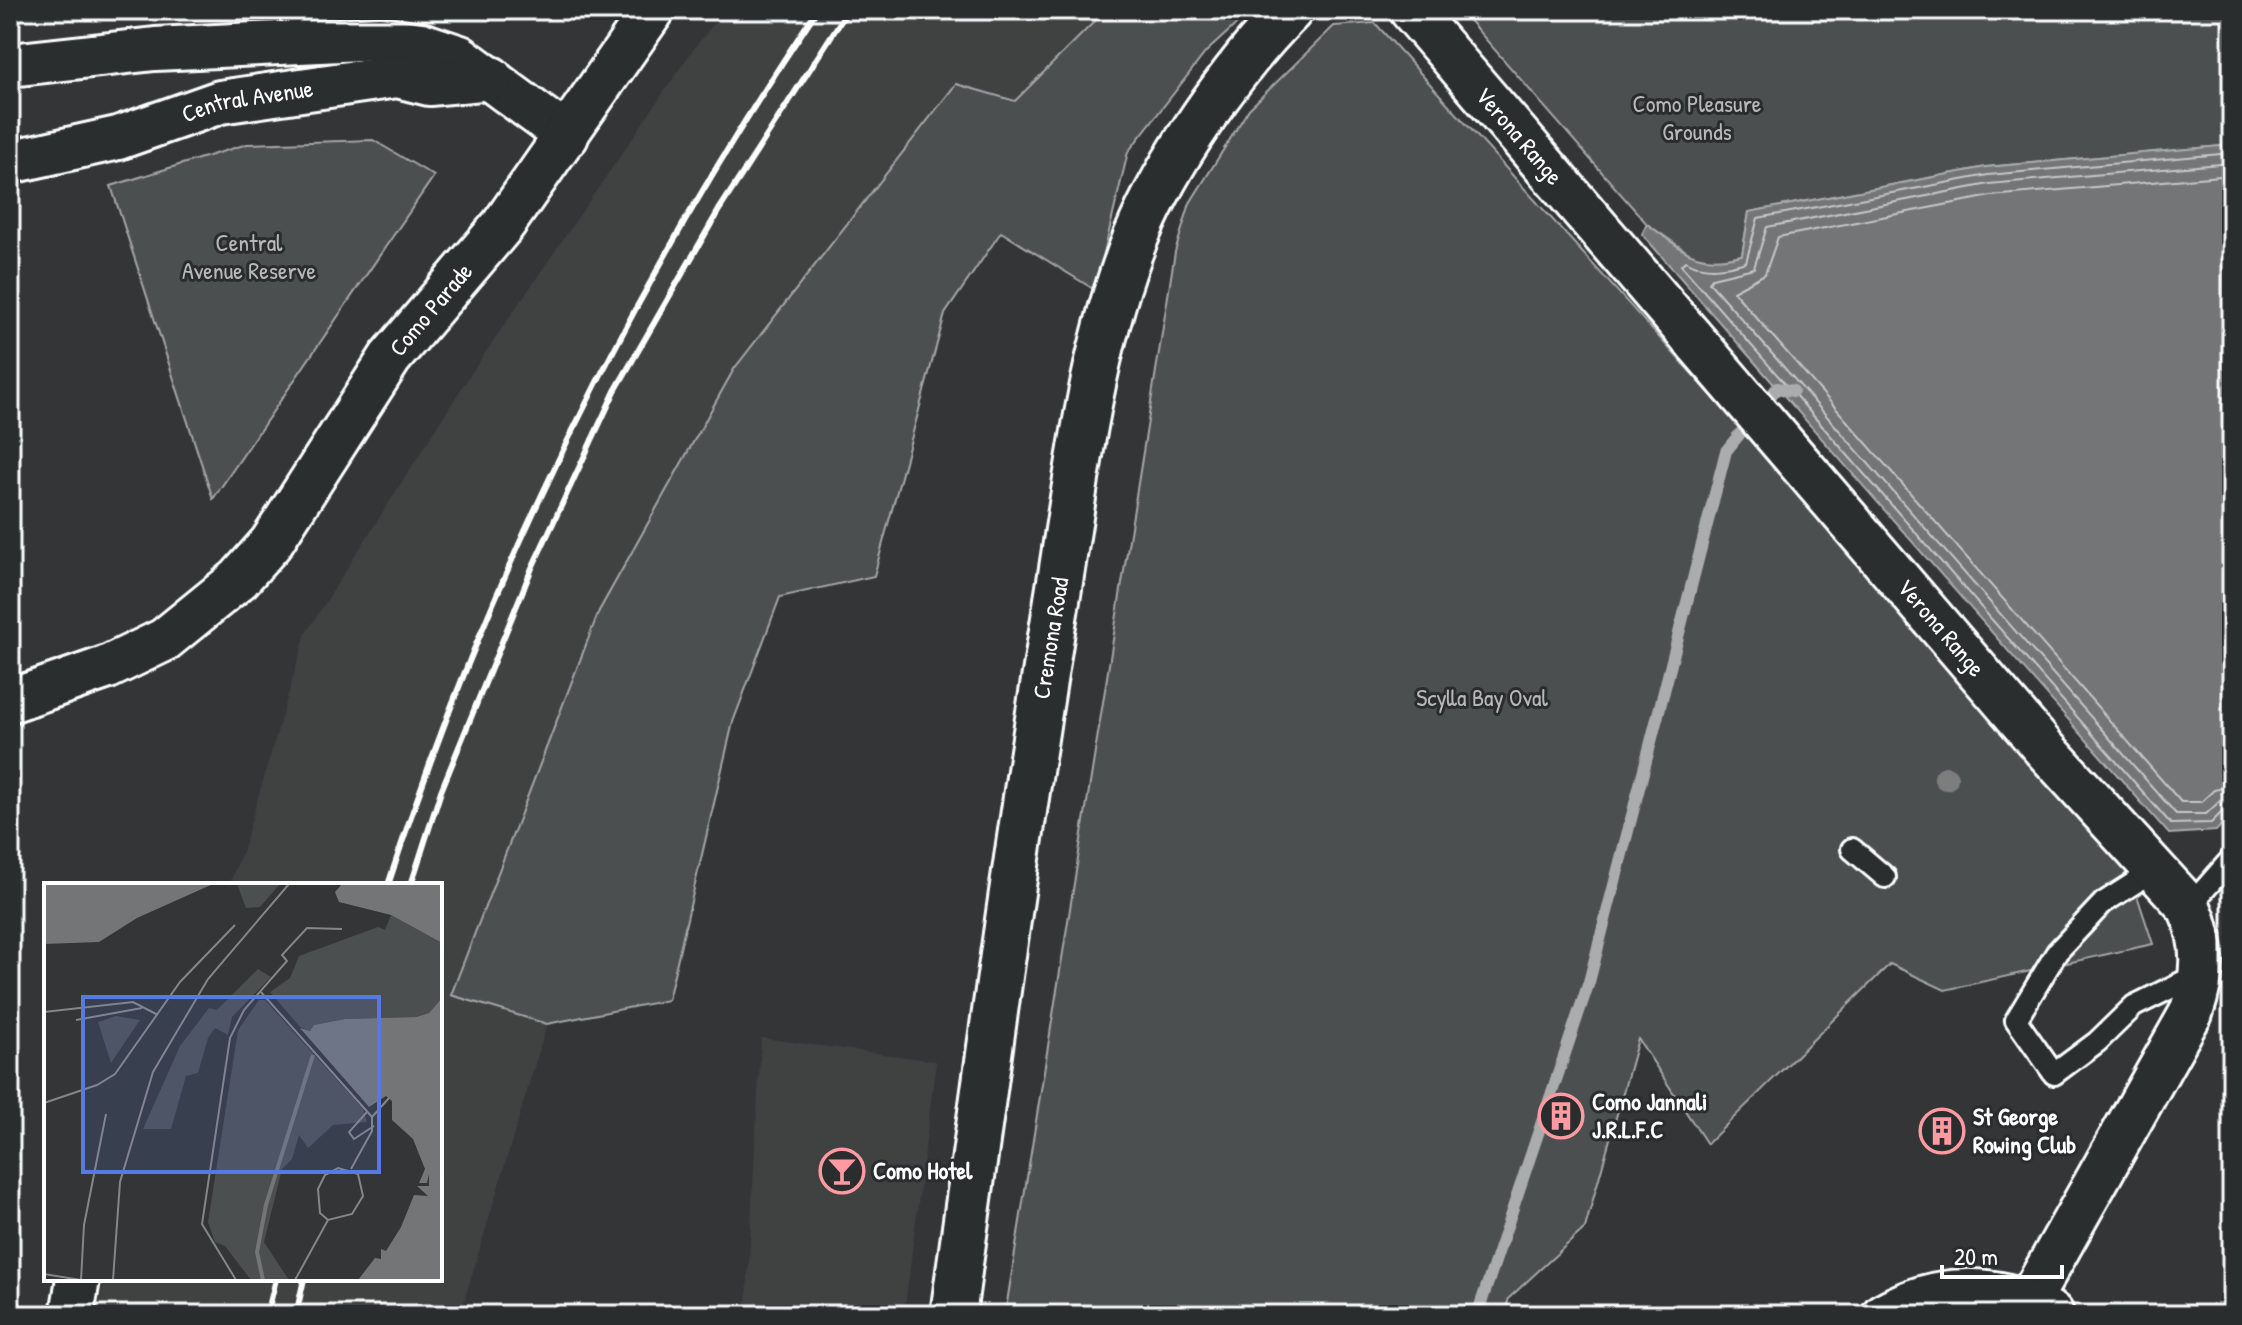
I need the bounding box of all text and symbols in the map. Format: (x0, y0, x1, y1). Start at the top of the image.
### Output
street label: Central Avenue (177, 71, 315, 129)
street label: Verona Range (1469, 80, 1571, 191)
park label: Como Pleasure Grounds (1633, 87, 1762, 147)
park label: Central Avenue Reserve (182, 226, 316, 286)
street label: Como Parade (381, 255, 479, 363)
street label: Verona Range (1891, 572, 1993, 683)
street label: Cremona Road (1024, 575, 1075, 701)
park label: Scylla Bay Oval (1416, 681, 1548, 713)
inset map (44, 883, 442, 1281)
place label: Como Jannali J.R.L.F.C (1592, 1085, 1708, 1145)
building icon: Como Jannali J.R.L.F.C (1537, 1092, 1585, 1140)
place label: St George Rowing Club (1973, 1100, 2076, 1161)
building icon: St George Rowing Club (1918, 1107, 1966, 1155)
bar icon: Como Hotel (818, 1147, 866, 1195)
place label: Como Hotel (873, 1154, 973, 1186)
scale bar (1942, 1229, 2062, 1279)
text: 20 m (1954, 1240, 1998, 1272)

